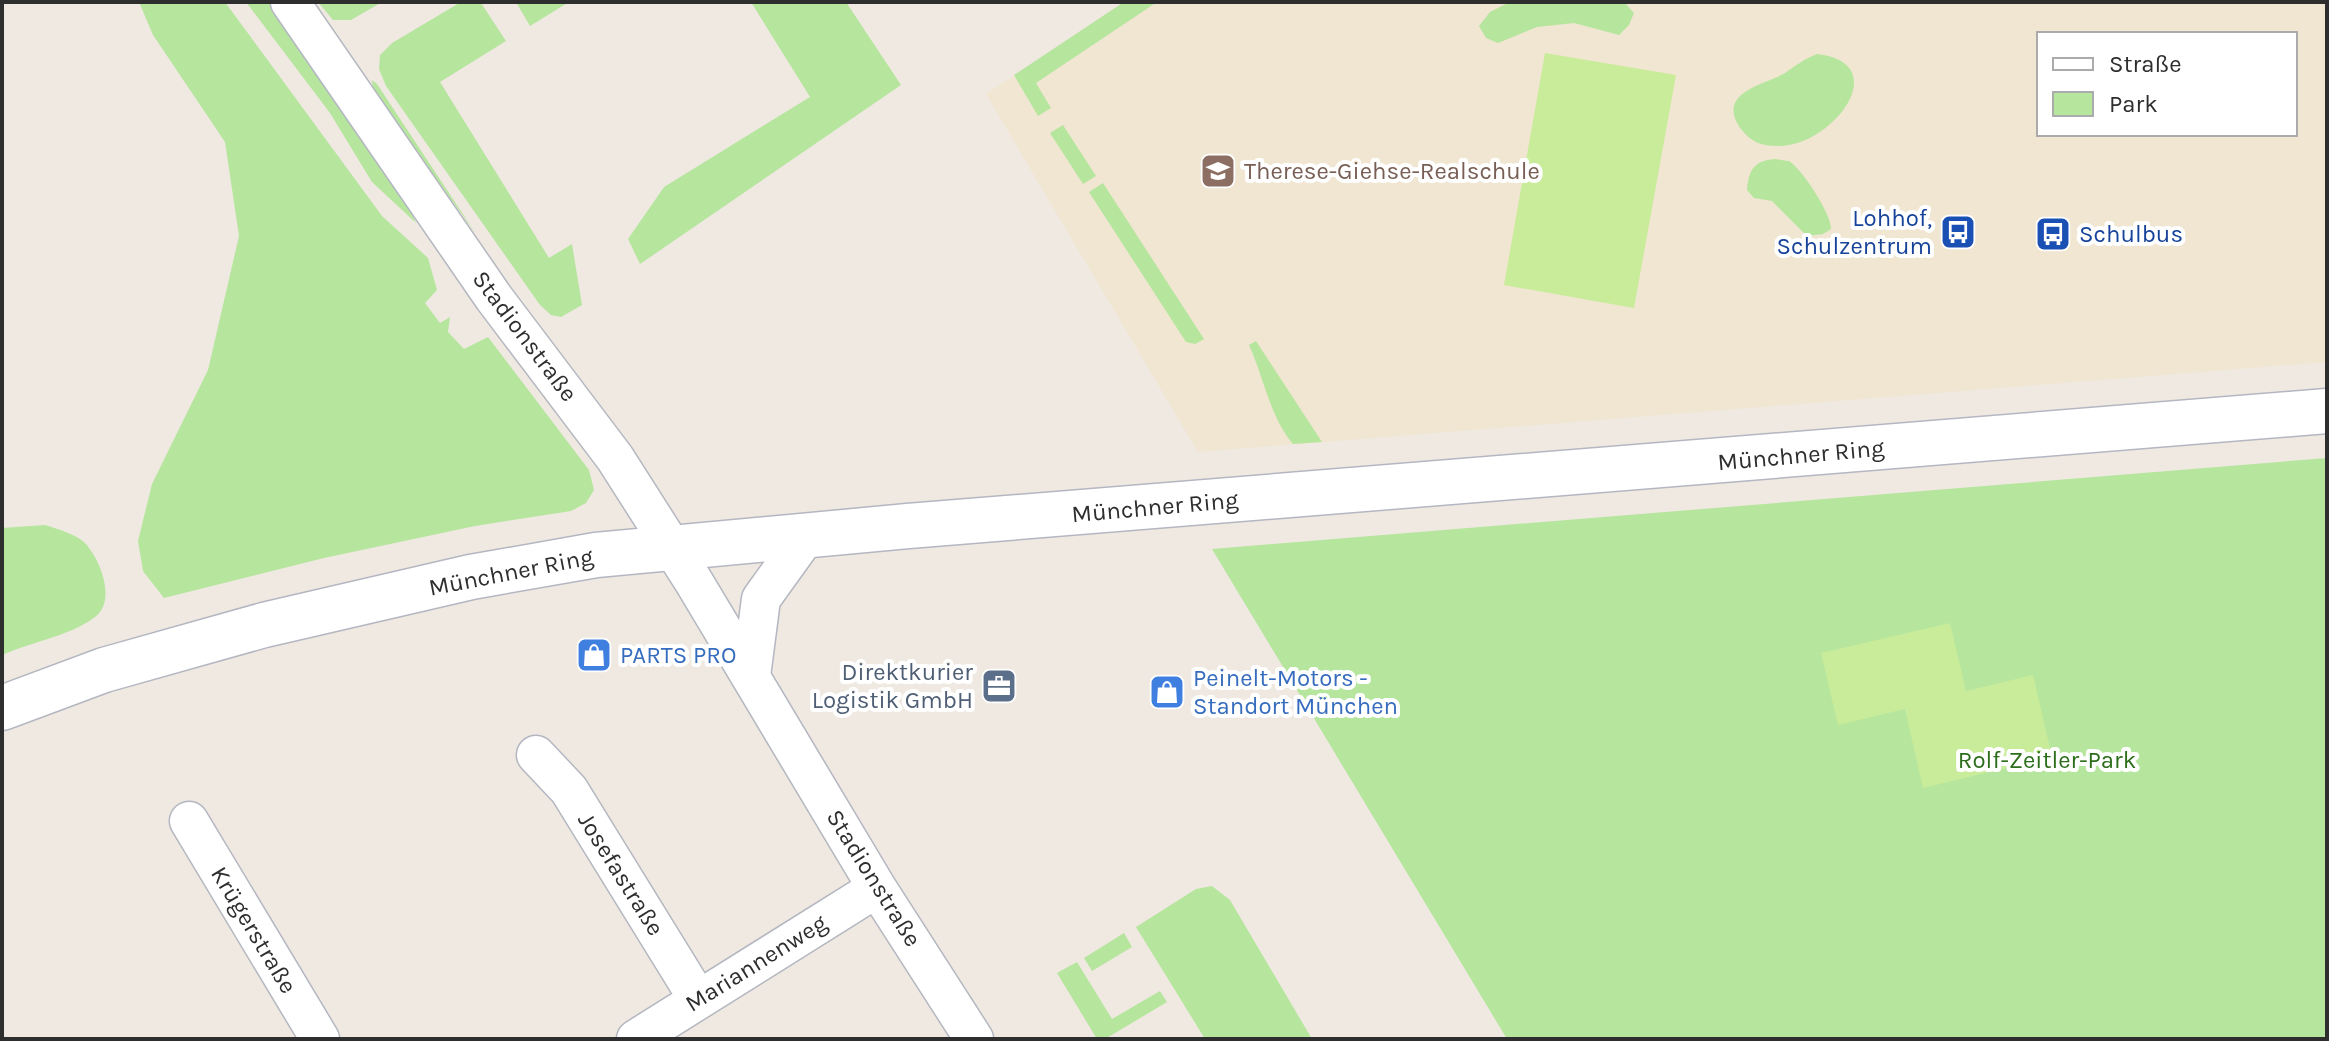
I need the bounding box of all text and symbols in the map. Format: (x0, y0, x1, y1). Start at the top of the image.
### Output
legend (2037, 32, 2297, 136)
text: Straße (2109, 50, 2181, 78)
text: Park (2109, 90, 2158, 118)
school or university icon: Therese-Giehse-Realschule (1199, 152, 1237, 190)
place label: Therese-Giehse-Realschule (1244, 157, 1540, 185)
place label: Lohhof, Schulzentrum (1776, 204, 1932, 260)
bus stop icon: Lohhof, Schulzentrum (1939, 213, 1977, 251)
bus stop icon: Schulbus (2034, 215, 2072, 253)
place label: Schulbus (2079, 220, 2183, 248)
street label: Stadionstraße (467, 265, 583, 407)
street label: Münchner Ring (1716, 434, 1886, 476)
street label: Münchner Ring (1070, 486, 1240, 528)
street label: Münchner Ring (426, 542, 596, 602)
shop icon: PARTS PRO (575, 636, 613, 674)
place label: PARTS PRO (620, 641, 737, 669)
place label: Direktkurier Logistik GmbH (812, 658, 973, 714)
place label: Peinelt-Motors - Standort München (1193, 664, 1398, 720)
office icon: Direktkurier Logistik GmbH (980, 667, 1018, 705)
shop icon: Peinelt-Motors - Standort München (1148, 673, 1186, 711)
park label: Rolf-Zeitler-Park (1958, 746, 2136, 774)
street label: Stadionstraße (821, 804, 927, 952)
street label: Josefastraße (572, 807, 670, 941)
street label: Krügerstraße (205, 862, 303, 998)
street label: Mariannenweg (680, 908, 832, 1018)

